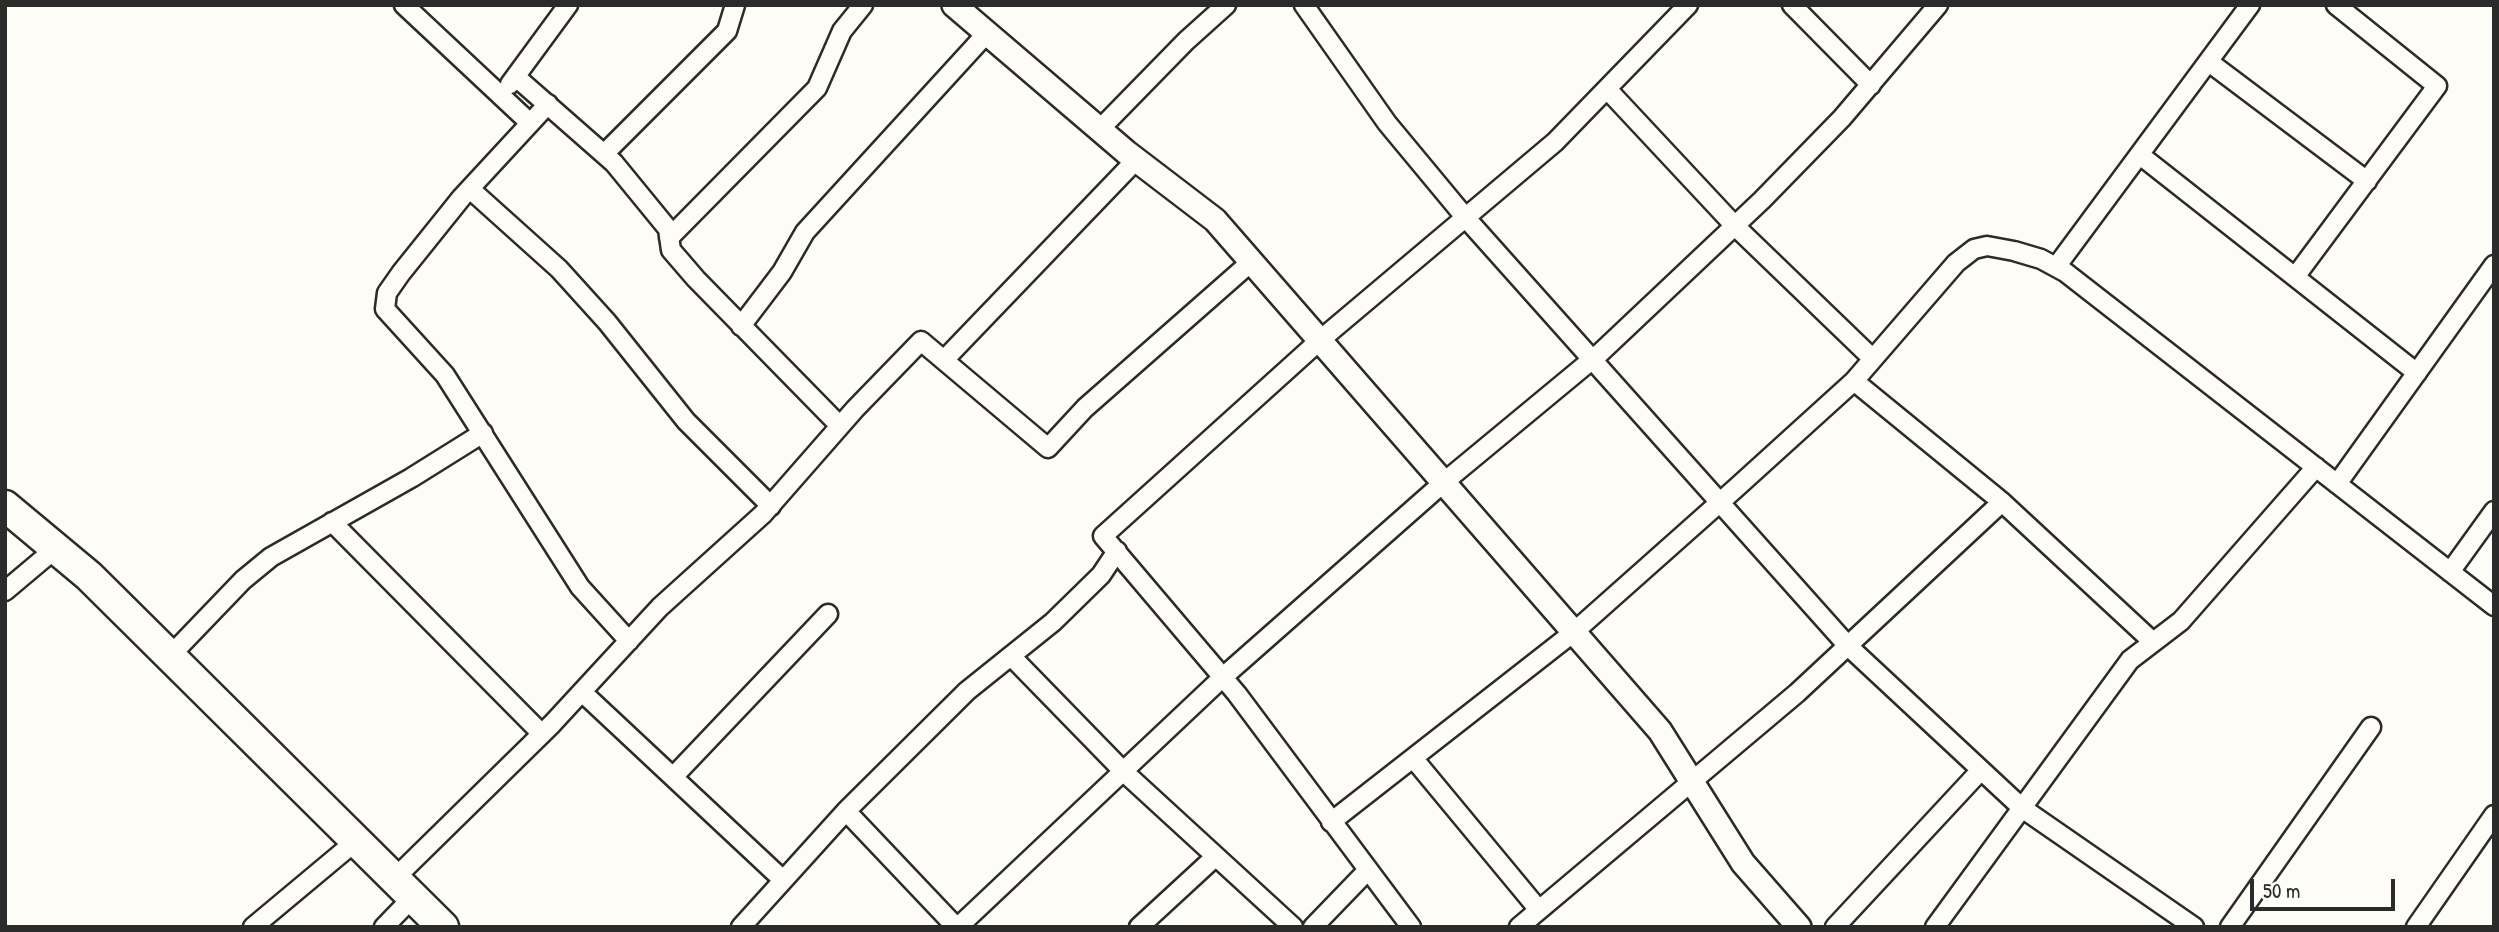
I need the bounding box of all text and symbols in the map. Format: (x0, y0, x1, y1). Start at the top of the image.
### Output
scale bar (2254, 866, 2399, 910)
text: 50 m (2263, 876, 2300, 905)

